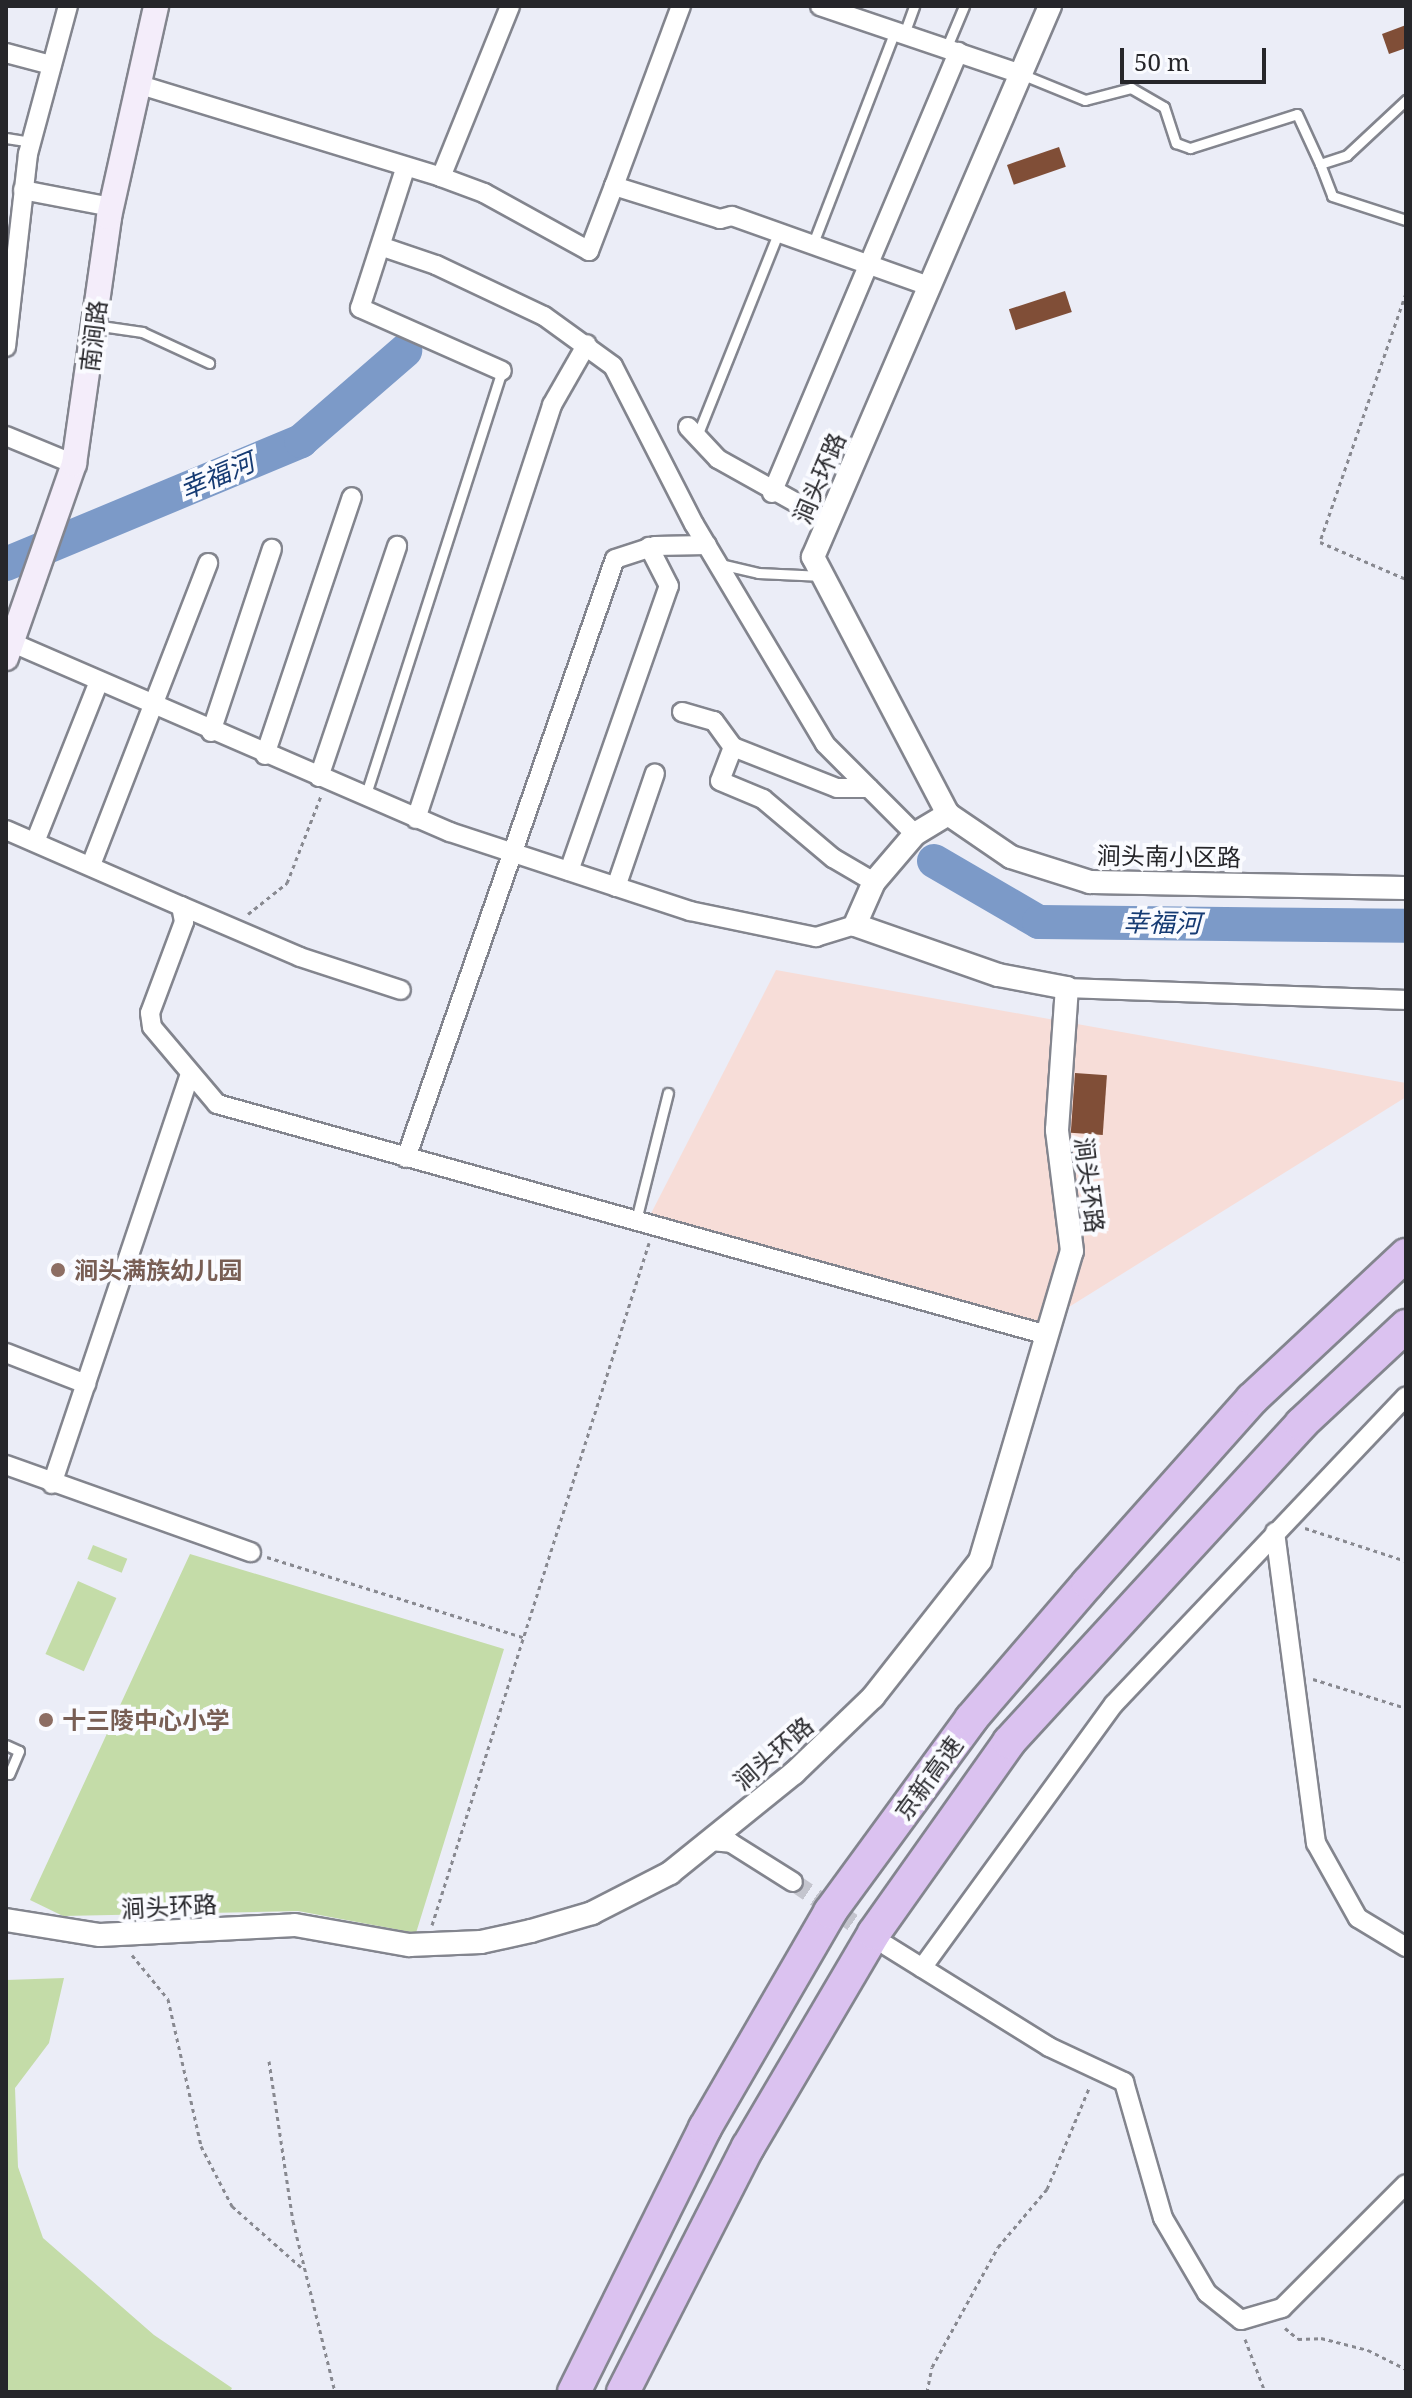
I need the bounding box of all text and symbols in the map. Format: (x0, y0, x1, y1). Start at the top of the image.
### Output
scale bar (1124, 32, 1270, 82)
text: 50 m (1134, 45, 1190, 78)
street label: 南涧路 (74, 299, 112, 373)
street label: 涧头环路 (787, 428, 851, 528)
water label: 幸福河 (175, 446, 259, 506)
street label: 涧头南小区路 (1097, 840, 1241, 872)
water label: 幸福河 (1123, 907, 1201, 939)
street label: 涧头环路 (1070, 1136, 1110, 1234)
place label: 涧头满族幼儿园 (74, 1256, 242, 1284)
marker: 涧头满族幼儿园 (49, 1261, 67, 1279)
place label: 十三陵中心小学 (62, 1706, 230, 1734)
marker: 十三陵中心小学 (37, 1711, 55, 1729)
street label: 涧头环路 (727, 1711, 819, 1795)
street label: 京新高速 (888, 1731, 968, 1825)
street label: 涧头环路 (120, 1889, 218, 1923)

